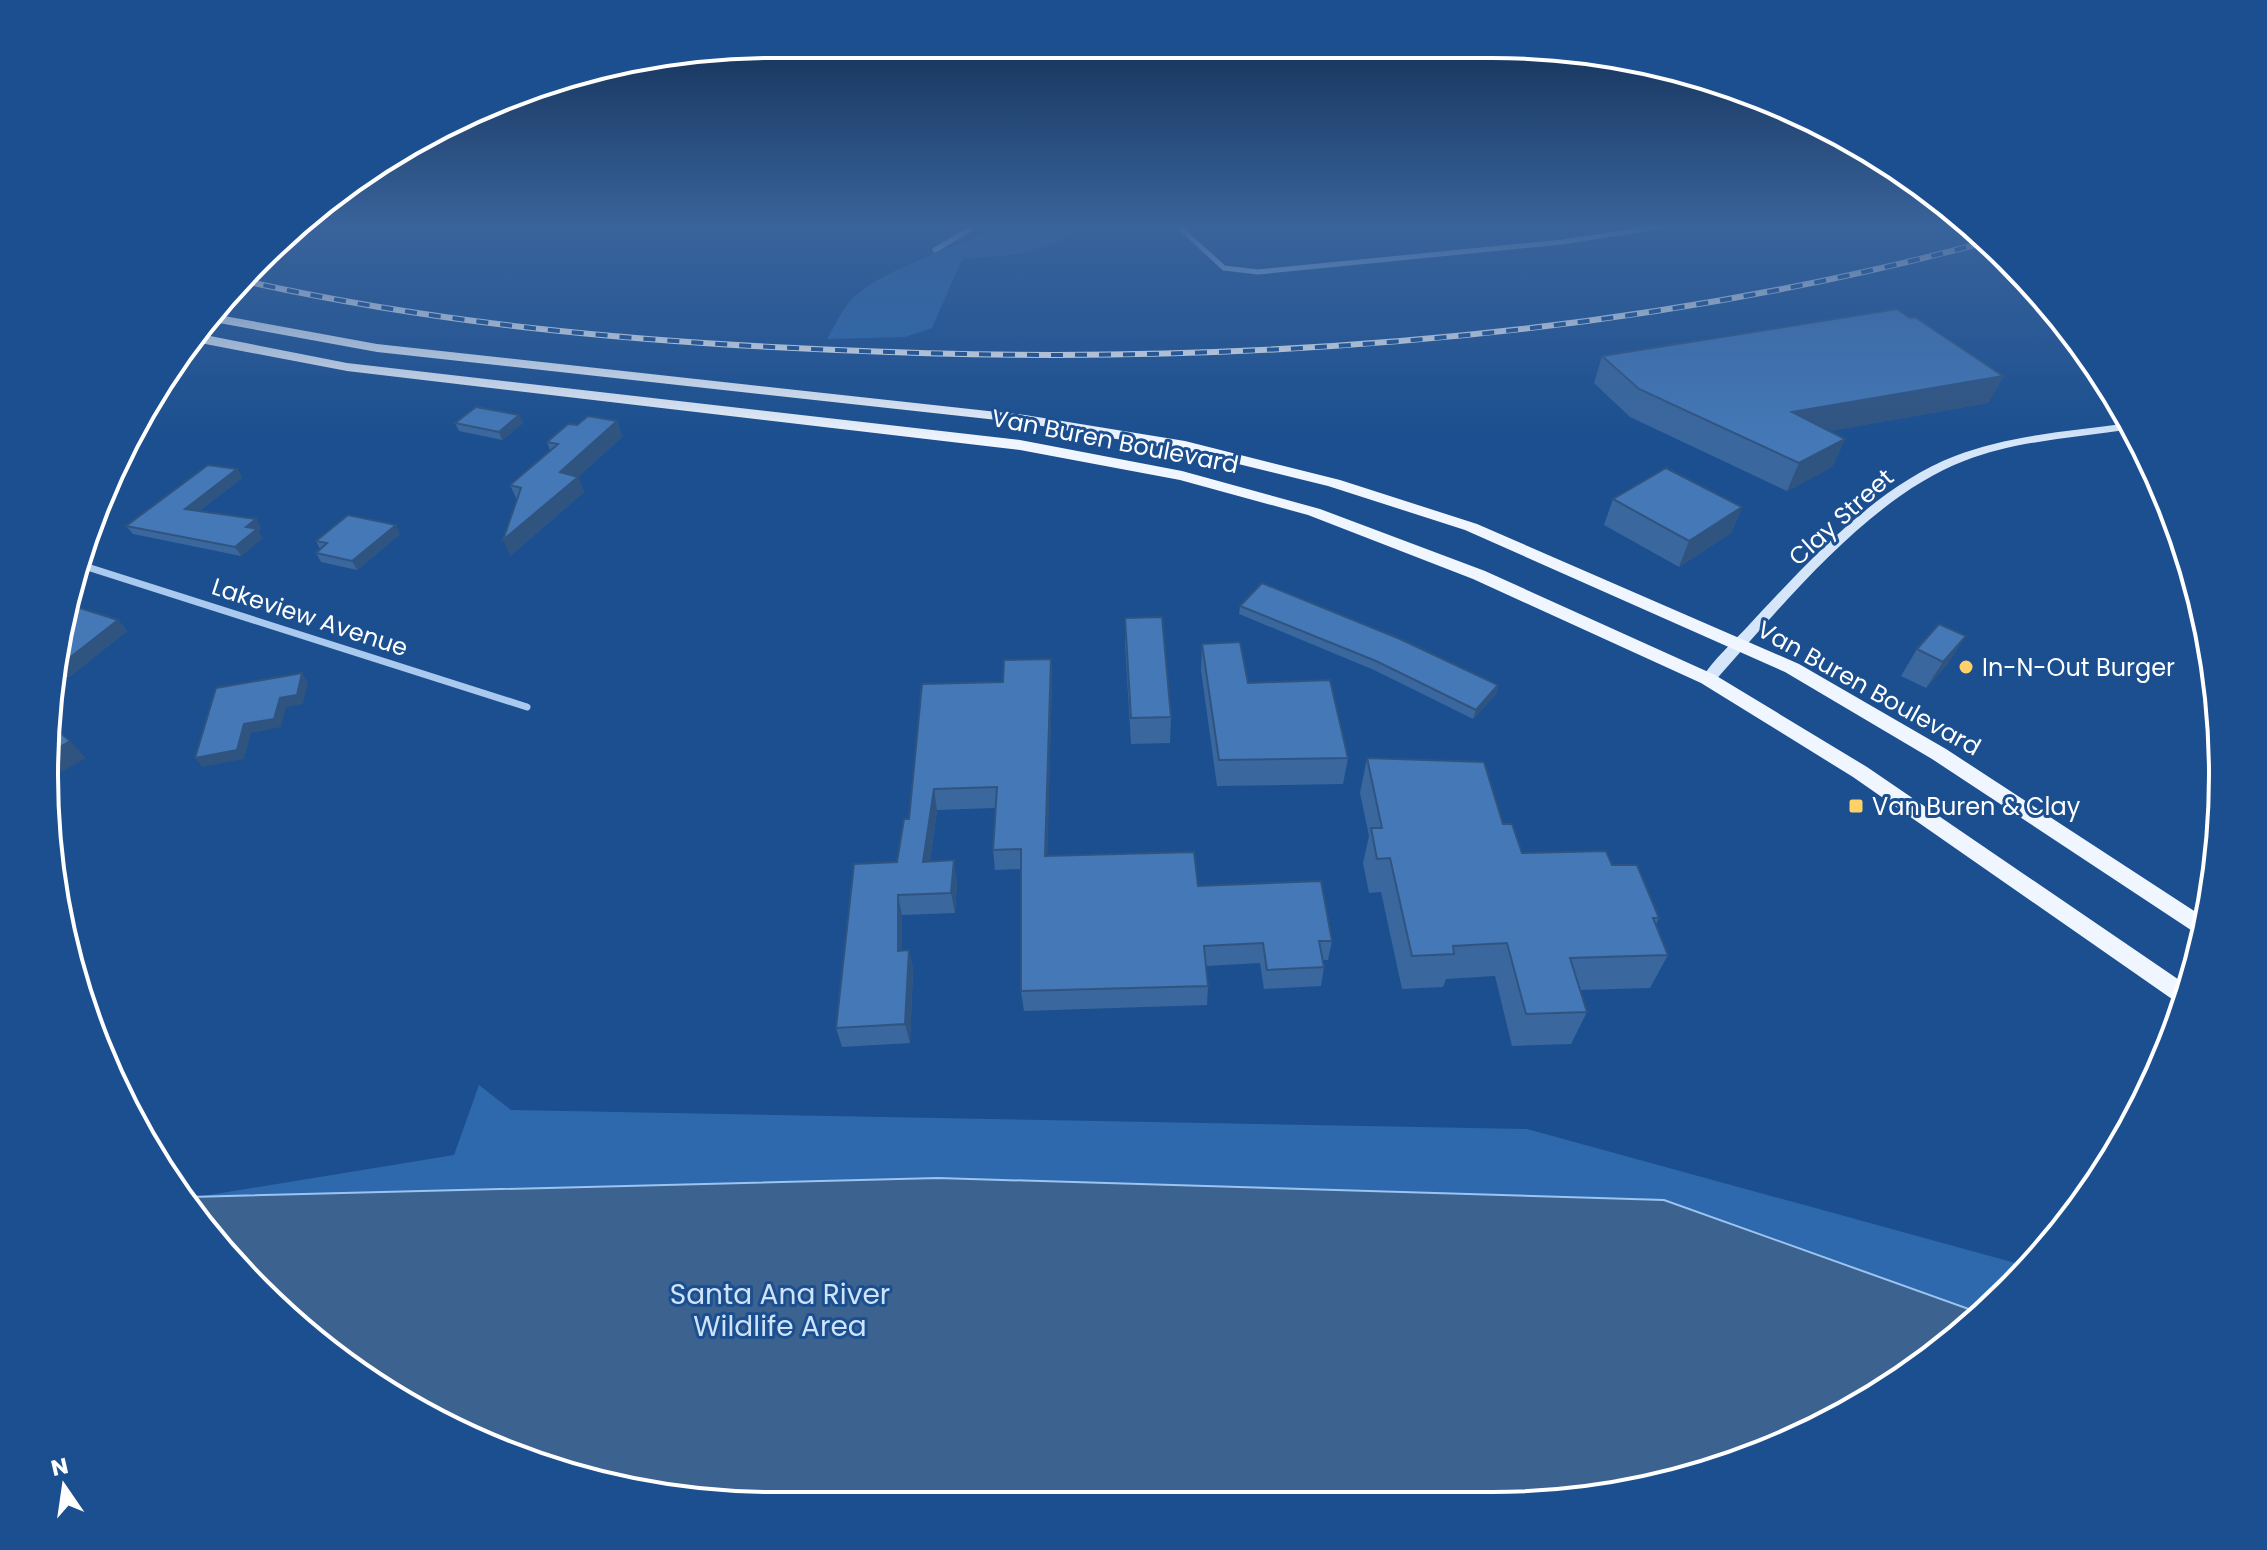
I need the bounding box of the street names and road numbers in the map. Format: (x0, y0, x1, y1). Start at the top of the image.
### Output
street label: Van Buren Boulevard (989, 401, 1241, 481)
street label: Clay Street (1781, 461, 1901, 573)
street label: Lakeview Avenue (208, 570, 412, 664)
street label: Van Buren Boulevard (1751, 613, 1987, 763)

